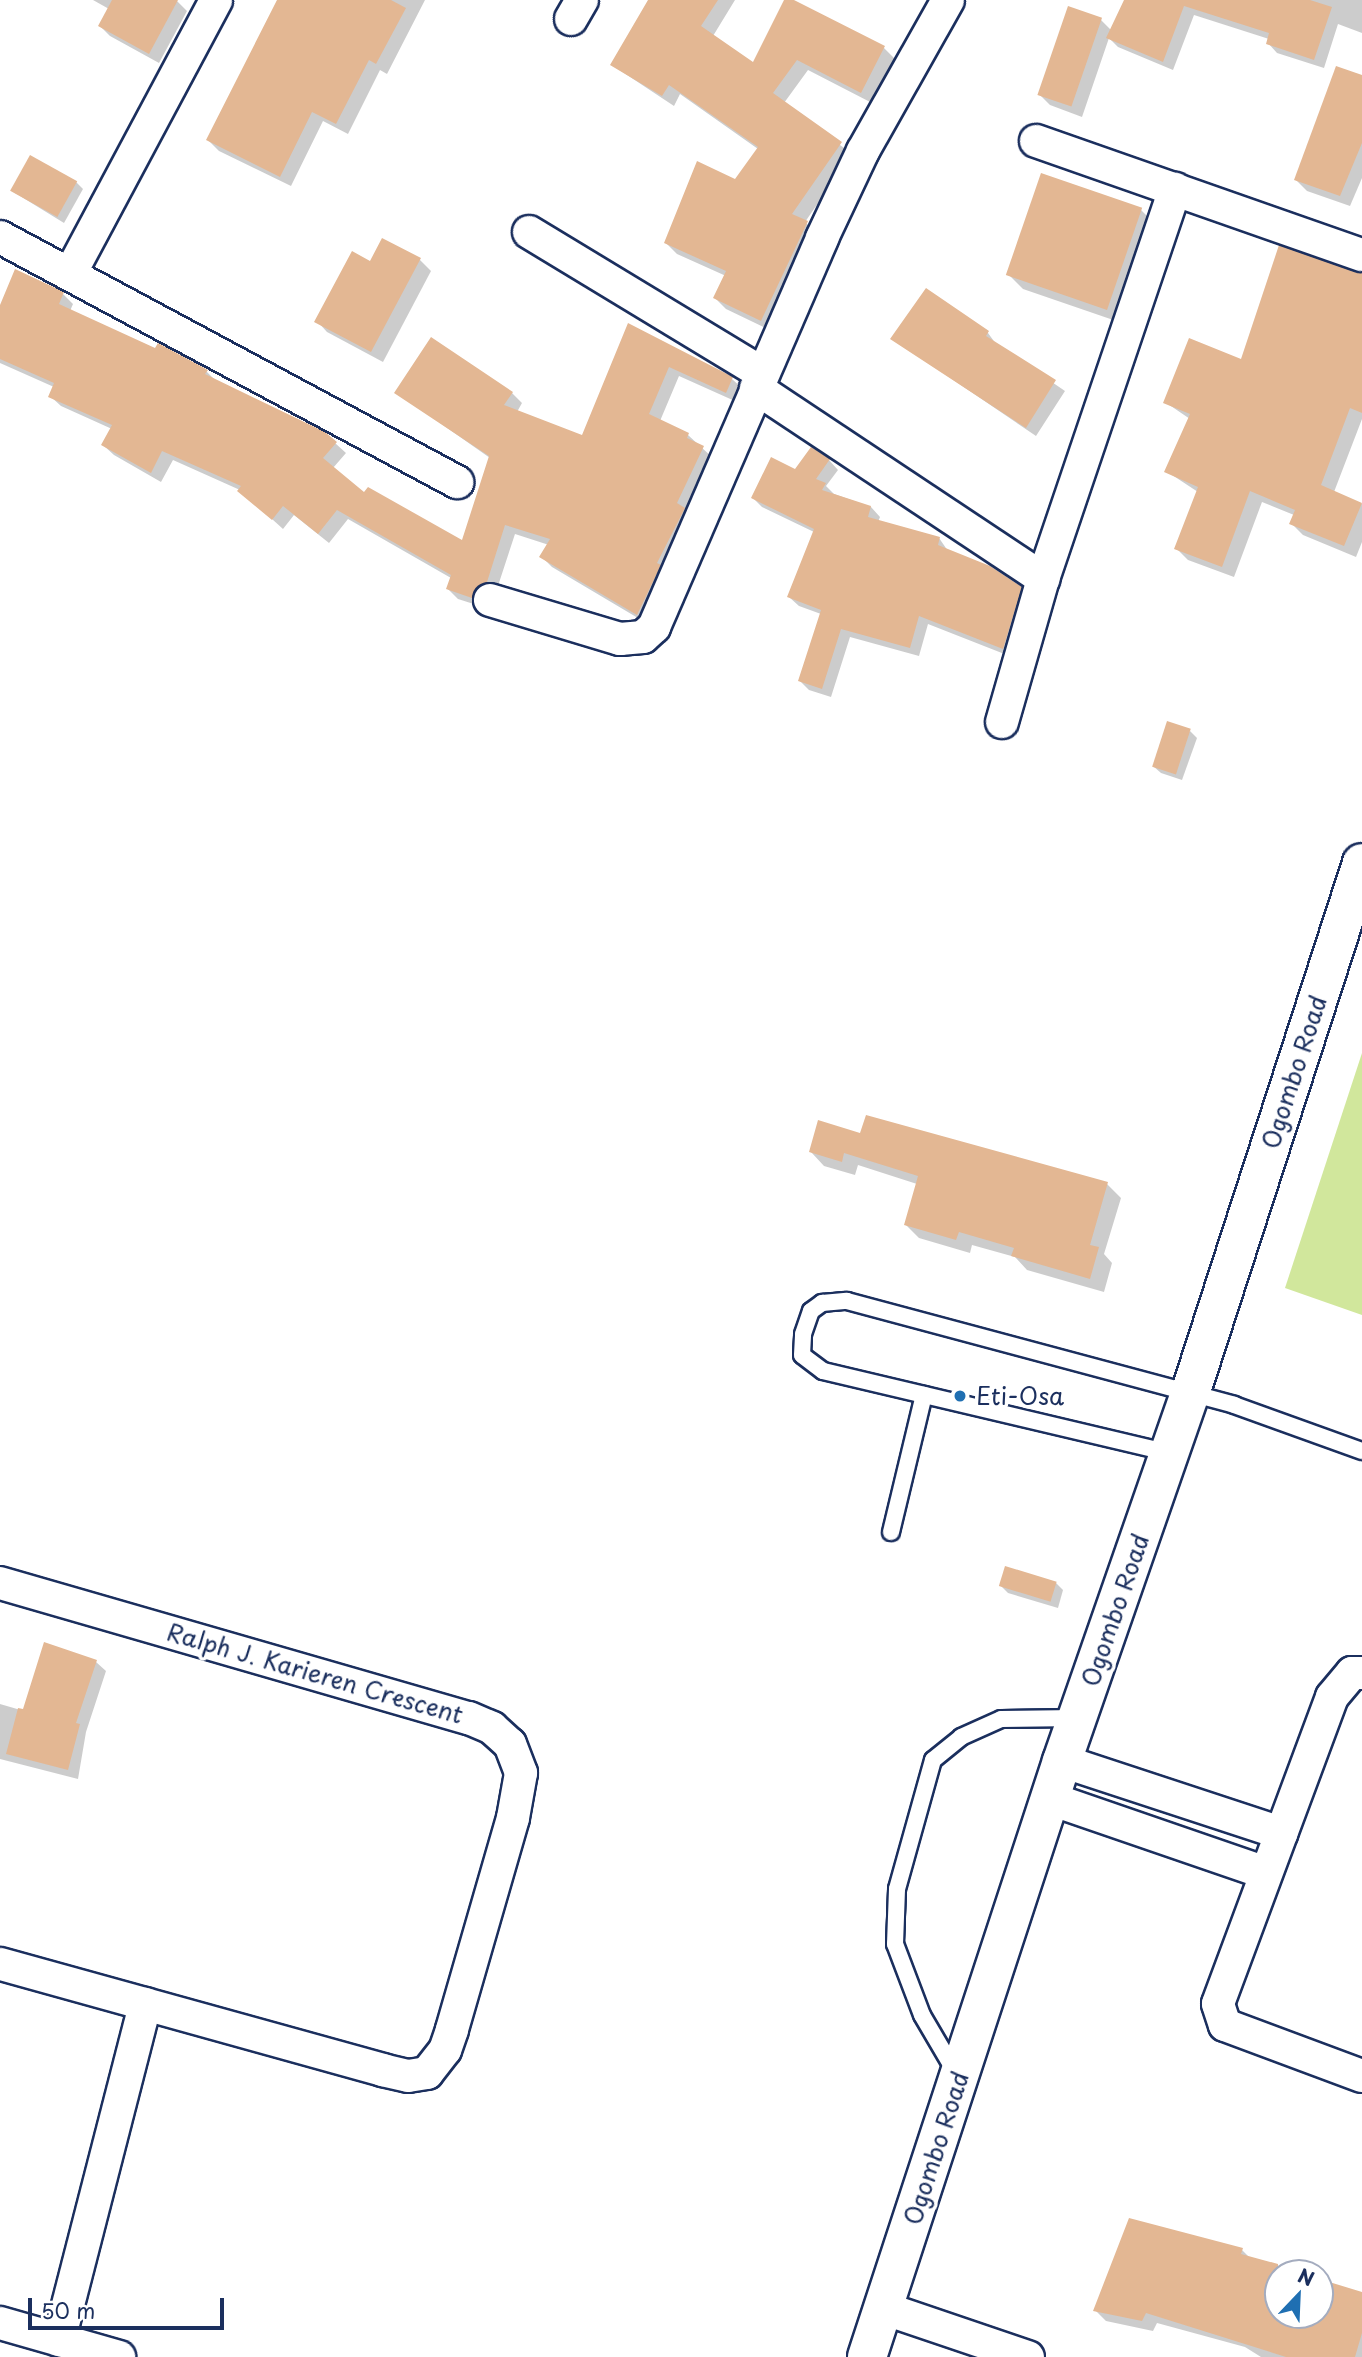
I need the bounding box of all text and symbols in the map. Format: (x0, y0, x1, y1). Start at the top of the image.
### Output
street label: Ogombo Road (1256, 992, 1332, 1152)
place label: Eti-Osa (976, 1382, 1064, 1410)
marker: Eti-Osa (950, 1386, 970, 1406)
street label: Ogombo Road (1075, 1530, 1155, 1690)
street label: Ralph J. Karieren Crescent (162, 1616, 468, 1730)
street label: Ogombo Road (898, 2068, 974, 2228)
north arrow (1264, 2259, 1334, 2329)
text: N (1294, 2261, 1319, 2292)
scale bar (32, 2284, 228, 2328)
text: 50 m (41, 2294, 95, 2326)

